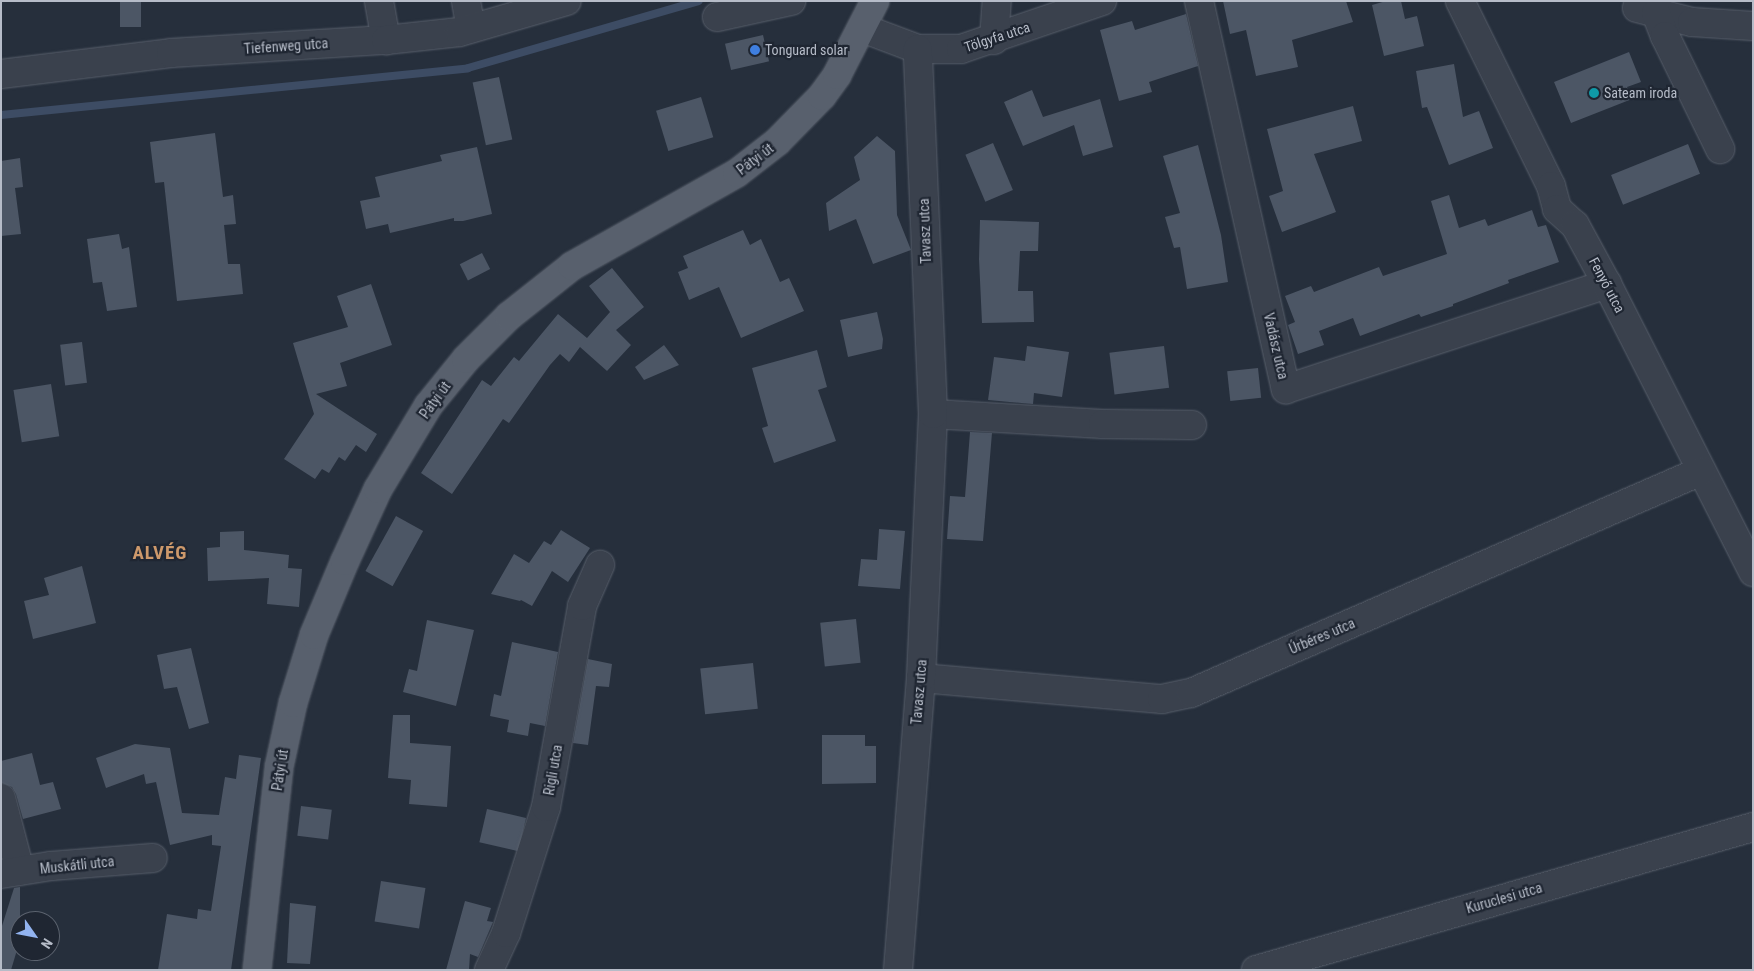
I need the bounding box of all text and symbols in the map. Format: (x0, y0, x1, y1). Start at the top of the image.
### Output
street label: Tölgyfa utca (962, 18, 1032, 56)
street label: Tiefenweg utca (243, 35, 329, 57)
place label: Tonguard solar (765, 42, 848, 58)
marker: Tonguard solar (749, 44, 761, 56)
place label: Sateam iroda (1604, 85, 1677, 101)
marker: Sateam iroda (1588, 87, 1600, 99)
street label: Pátyi út (733, 140, 777, 178)
street label: Tavasz utca (915, 198, 935, 264)
street label: Fenyő utca (1586, 255, 1628, 315)
street label: Vadász utca (1260, 311, 1292, 381)
street label: Pátyi út (416, 378, 454, 422)
district label: ALVÉG (132, 542, 188, 564)
street label: Úrbéres utca (1287, 615, 1357, 657)
street label: Tavasz utca (908, 659, 930, 725)
street label: Rigli utca (540, 743, 566, 797)
street label: Pátyi út (268, 748, 292, 792)
street label: Muskátli utca (39, 853, 115, 877)
street label: Kuruclesi utca (1464, 879, 1544, 917)
north arrow (10, 911, 60, 961)
text: N (38, 936, 56, 952)

